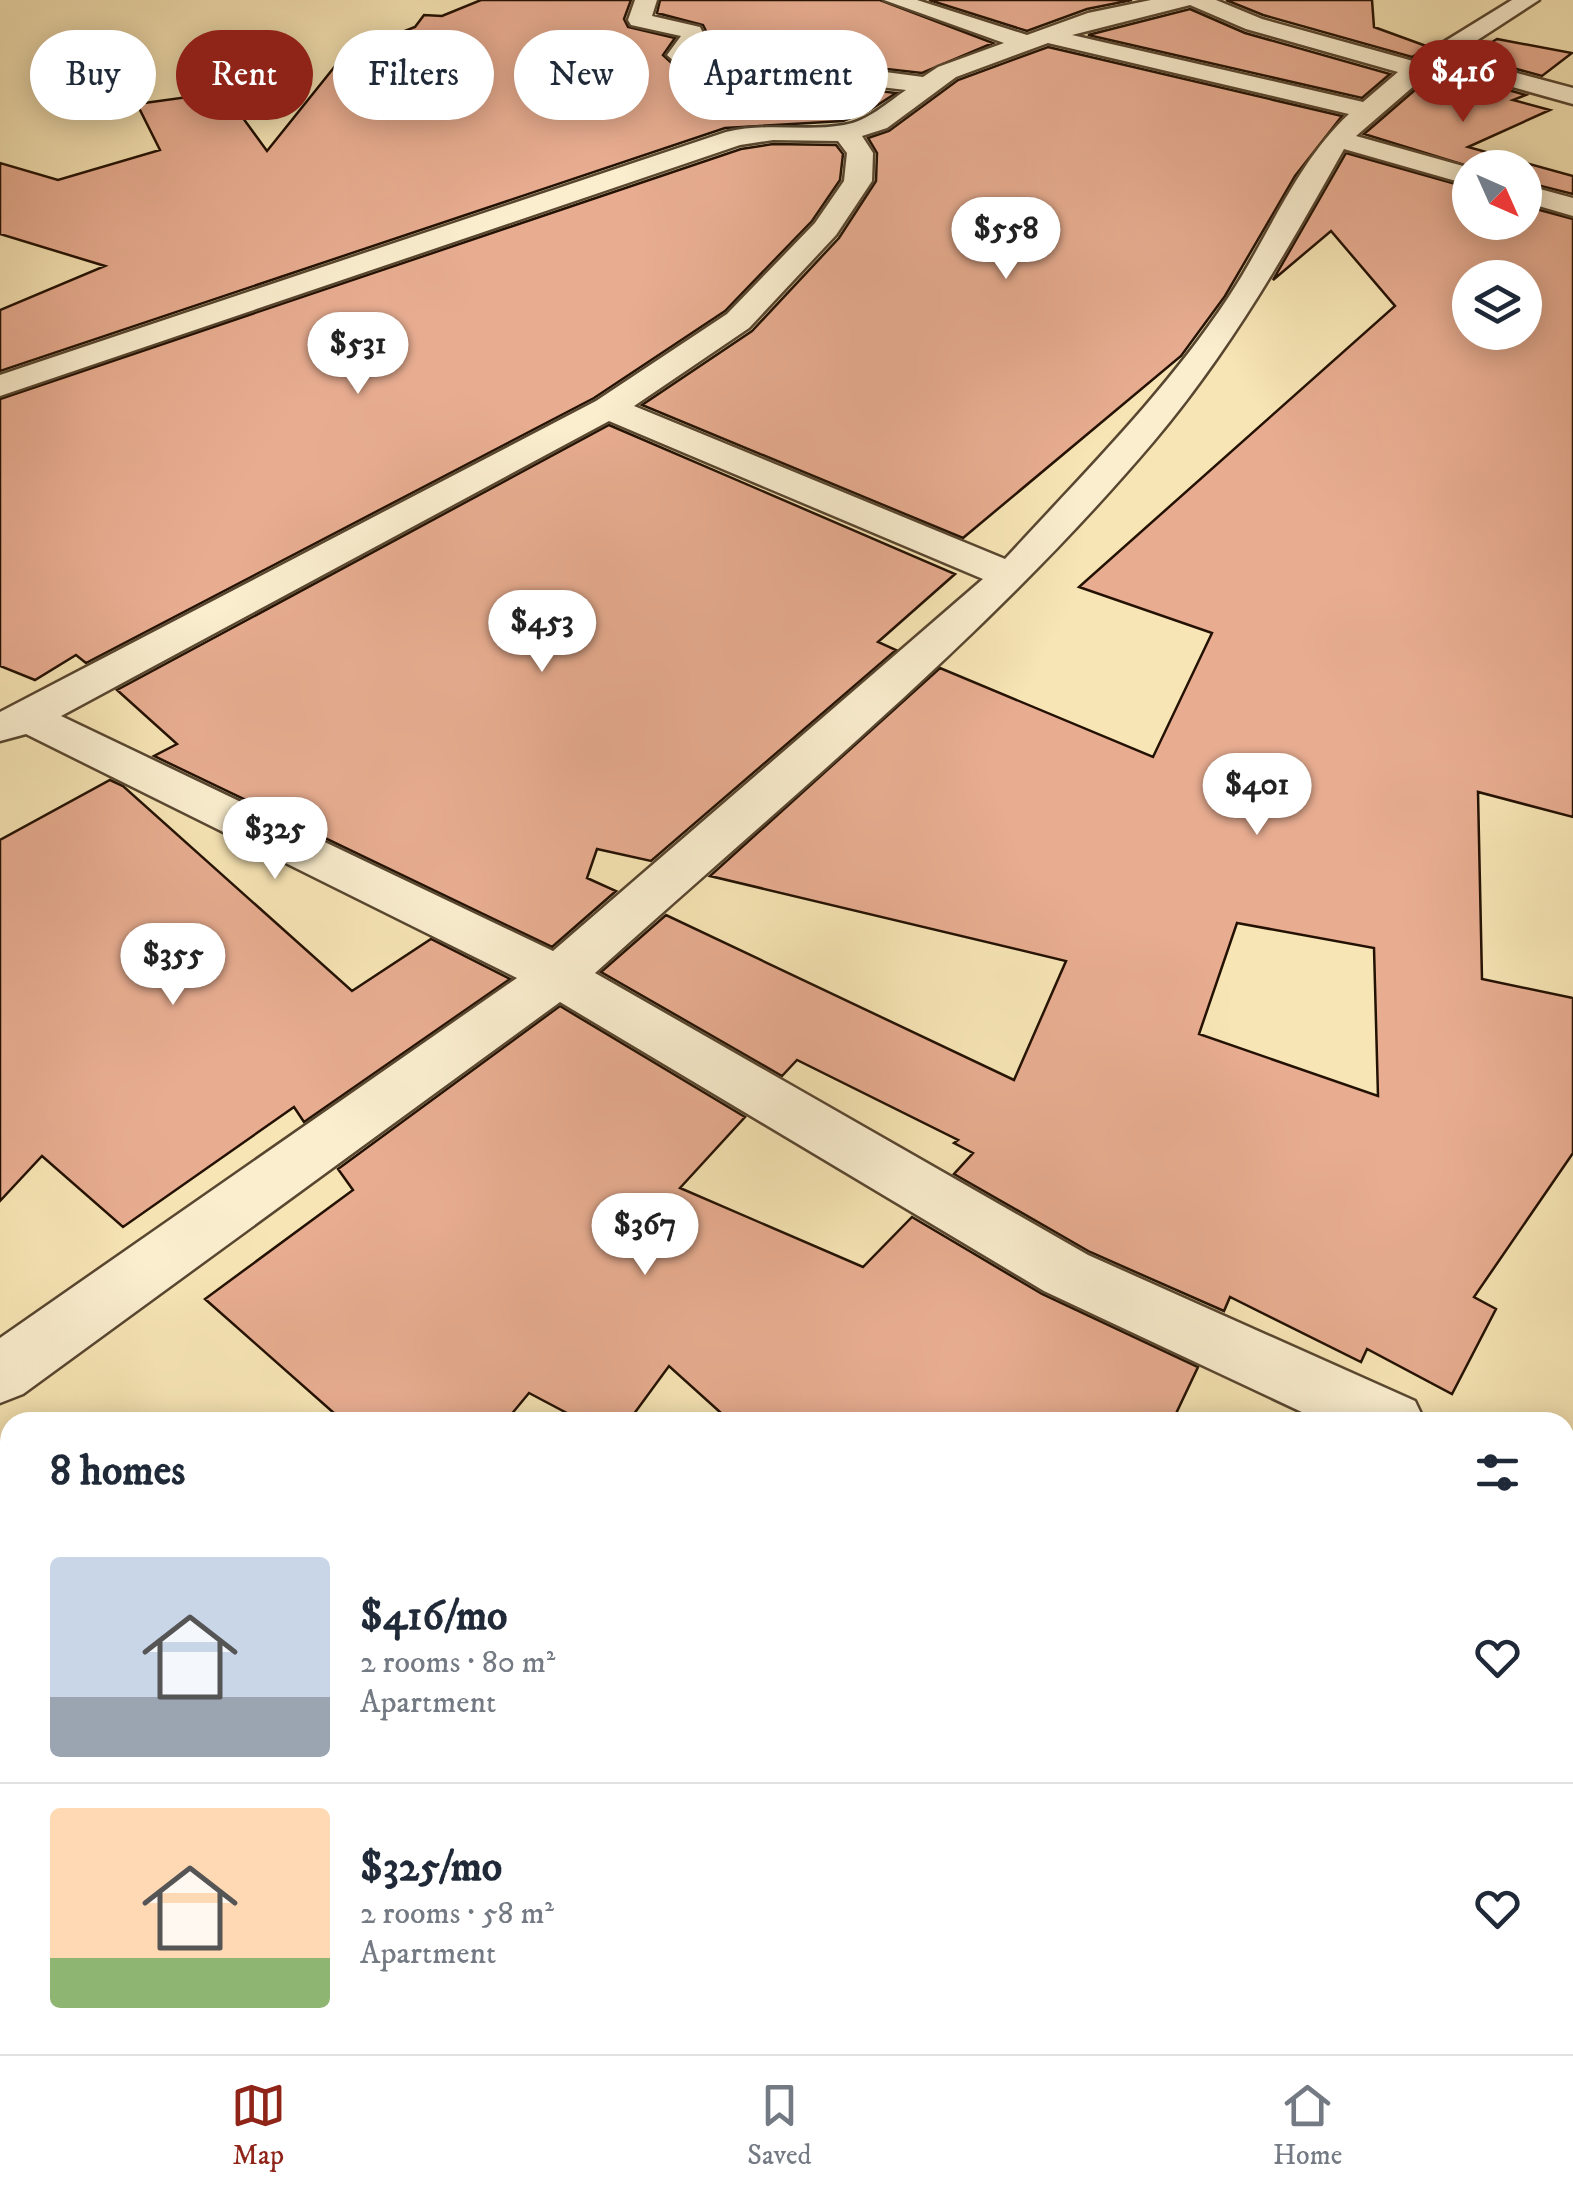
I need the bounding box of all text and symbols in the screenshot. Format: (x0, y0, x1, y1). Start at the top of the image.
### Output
chip: Buy (30, 30, 156, 120)
chip: Rent (176, 30, 313, 120)
chip: Filters (333, 30, 494, 120)
chip: New (514, 30, 649, 120)
chip: Apartment (669, 30, 888, 120)
pin: $416 (1404, 40, 1522, 125)
text: $416 (1431, 52, 1495, 92)
north arrow (1452, 150, 1542, 240)
map controls (1452, 150, 1542, 350)
pin: $558 (947, 197, 1065, 282)
text: $558 (973, 209, 1039, 249)
button: layers (1452, 260, 1542, 350)
pin: $531 (299, 312, 417, 397)
text: $531 (329, 324, 387, 364)
pin: $453 (483, 590, 601, 675)
text: $453 (510, 602, 574, 642)
pin: $401 (1198, 753, 1316, 838)
text: $401 (1225, 765, 1289, 805)
pin: $325 (216, 797, 334, 882)
text: $325 (245, 809, 305, 849)
pin: $355 (114, 923, 232, 1008)
text: $355 (142, 935, 204, 975)
pin: $367 (586, 1193, 704, 1278)
text: $367 (614, 1205, 676, 1245)
icon: filters (1470, 1445, 1525, 1500)
text: 8 homes (50, 1446, 185, 1498)
text: $416/mo (360, 1591, 507, 1643)
icon: home (130, 1597, 250, 1717)
icon: heart (1470, 1630, 1525, 1685)
text: 2 rooms · 80 m² (360, 1643, 555, 1683)
text: Apartment (360, 1683, 496, 1723)
text: $325/mo (360, 1842, 502, 1894)
icon: home (130, 1848, 250, 1968)
icon: heart (1470, 1881, 1525, 1936)
text: 2 rooms · 58 m² (360, 1894, 554, 1934)
text: Apartment (360, 1934, 496, 1974)
tab: Map (231, 2078, 286, 2173)
tab: Saved (747, 2078, 812, 2173)
tab: Home (1273, 2078, 1342, 2173)

